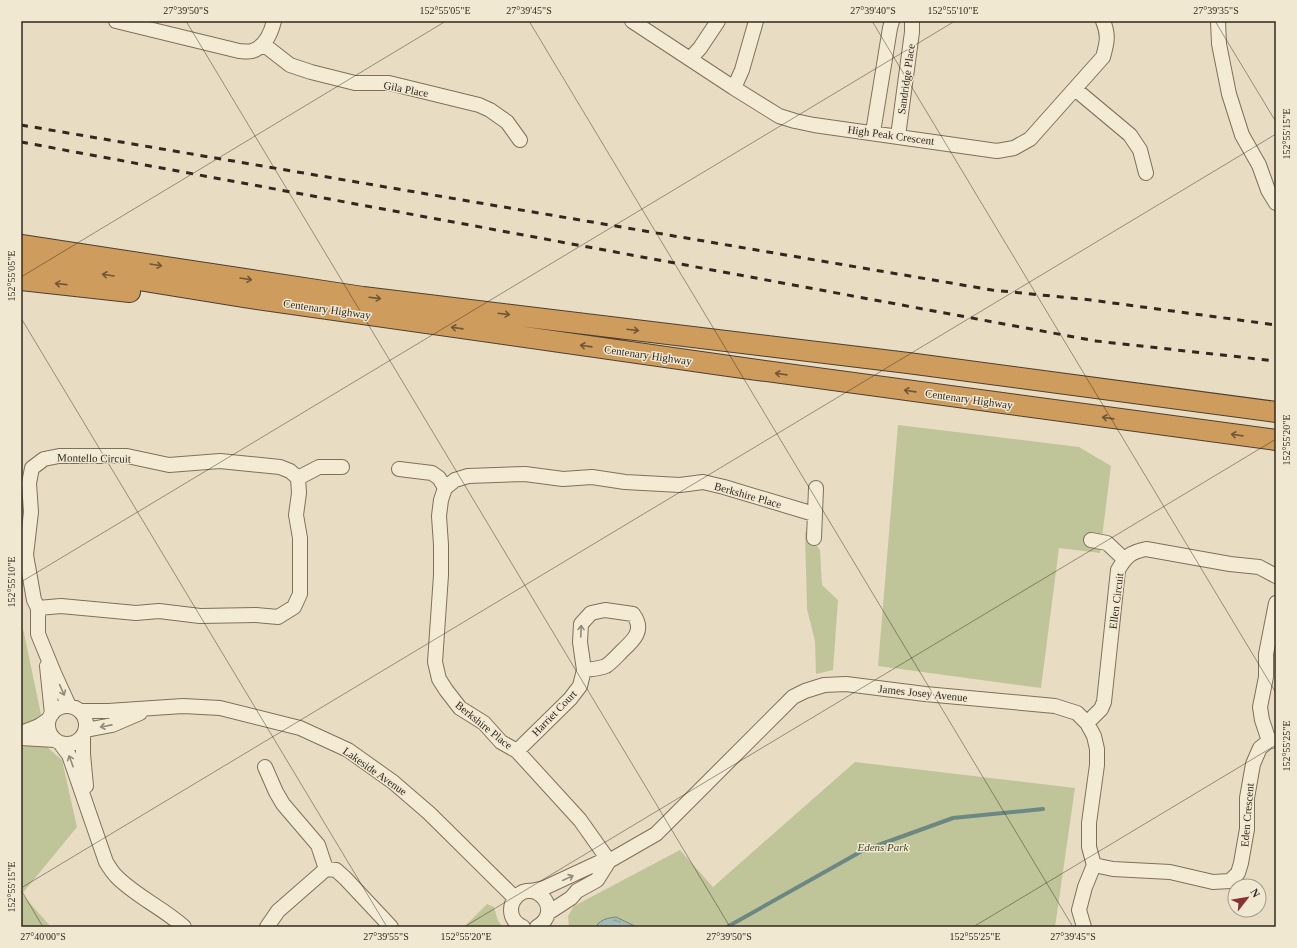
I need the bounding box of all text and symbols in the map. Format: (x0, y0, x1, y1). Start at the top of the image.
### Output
text: 27°39'50"S (163, 5, 209, 16)
text: 152°55'05"E (420, 5, 471, 16)
text: 27°39'45"S (506, 5, 552, 16)
text: 27°39'40"S (850, 5, 896, 16)
text: 152°55'10"E (928, 5, 979, 16)
text: 27°39'35"S (1193, 5, 1239, 16)
street label: Sandridge Place (895, 43, 917, 115)
street label: Gila Place (383, 79, 430, 99)
text: 152°55'15"E (1281, 109, 1292, 160)
street label: High Peak Crescent (847, 123, 935, 147)
text: 152°55'05"E (6, 251, 17, 302)
one-way arrow (150, 261, 163, 269)
one-way arrow (102, 271, 115, 279)
one-way arrow (239, 275, 252, 283)
one-way arrow (55, 280, 68, 288)
one-way arrow (368, 294, 381, 302)
street label: Centenary Highway (282, 297, 372, 321)
one-way arrow (497, 310, 510, 318)
one-way arrow (451, 324, 464, 332)
one-way arrow (626, 326, 639, 333)
one-way arrow (580, 342, 593, 350)
street label: Centenary Highway (603, 343, 693, 367)
one-way arrow (775, 370, 788, 377)
one-way arrow (904, 387, 917, 395)
street label: Centenary Highway (924, 387, 1014, 411)
one-way arrow (1102, 414, 1115, 422)
text: 152°55'20"E (1281, 415, 1292, 466)
one-way arrow (1231, 431, 1244, 439)
street label: Montello Circuit (57, 451, 131, 465)
street label: Berkshire Place (713, 480, 783, 510)
text: 152°55'10"E (6, 557, 17, 608)
street label: Ellen Circuit (1107, 572, 1125, 630)
one-way arrow (577, 625, 584, 638)
street label: James Josey Avenue (878, 682, 968, 704)
one-way arrow (59, 683, 66, 695)
street label: Harriet Court (529, 688, 579, 738)
street label: Berkshire Place (453, 699, 515, 752)
text: 152°55'25"E (1281, 721, 1292, 772)
one-way arrow (100, 722, 113, 730)
street label: Lakeside Avenue (341, 745, 409, 798)
one-way arrow (67, 756, 75, 768)
street label: Eden Crescent (1238, 783, 1256, 847)
park label: Edens Park (856, 841, 910, 853)
text: 152°55'15"E (6, 862, 17, 913)
one-way arrow (561, 874, 573, 881)
north arrow (1227, 878, 1267, 918)
text: N (1248, 886, 1263, 899)
text: 27°40'00"S (20, 931, 66, 942)
text: 27°39'55"S (363, 931, 409, 942)
text: 152°55'20"E (441, 931, 492, 942)
text: 27°39'50"S (706, 931, 752, 942)
text: 152°55'25"E (950, 931, 1001, 942)
text: 27°39'45"S (1050, 931, 1096, 942)

